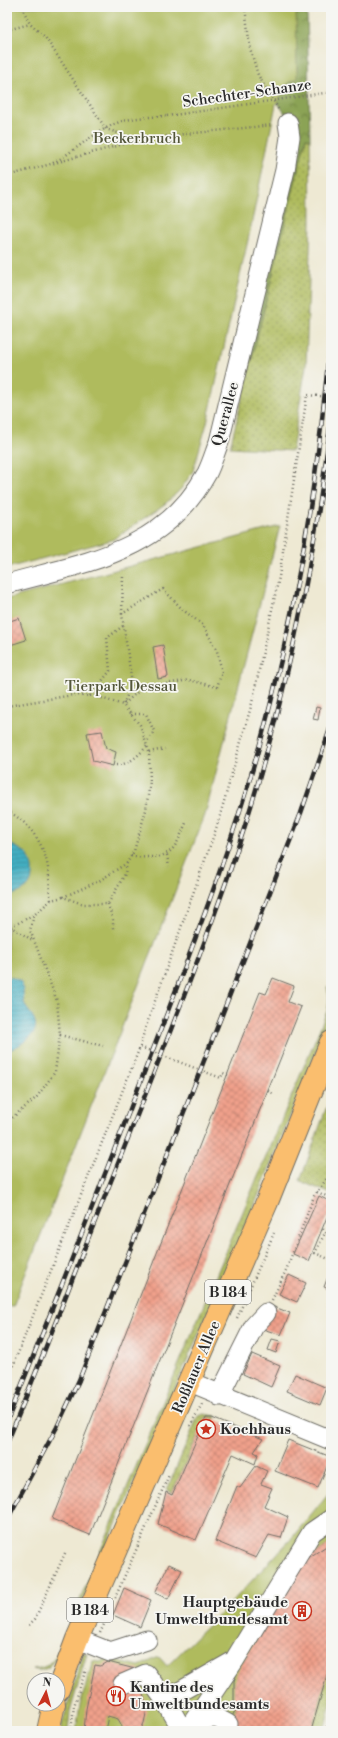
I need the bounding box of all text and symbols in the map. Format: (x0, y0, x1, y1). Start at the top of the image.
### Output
street label: Schechter-Schanze (181, 75, 313, 112)
park label: Beckerbruch (92, 129, 181, 148)
street label: Querallee (208, 380, 243, 448)
park label: Tierpark Dessau (65, 677, 177, 696)
road number: B 184 (205, 1280, 251, 1304)
street label: Roßlauer Allee (168, 1318, 225, 1417)
place icon: Kochhaus (195, 1418, 217, 1440)
place label: Kochhaus (220, 1420, 291, 1439)
place label: Hauptgebäude Umweltbundesamt (155, 1593, 289, 1629)
road number: B 184 (67, 1598, 113, 1622)
building icon: Hauptgebäude Umweltbundesamt (291, 1600, 313, 1622)
north arrow (26, 1672, 66, 1712)
text: N (42, 1676, 52, 1690)
place label: Kantine des Umweltbundesamts (130, 1678, 269, 1714)
restaurant icon: Kantine des Umweltbundesamts (105, 1685, 127, 1707)

